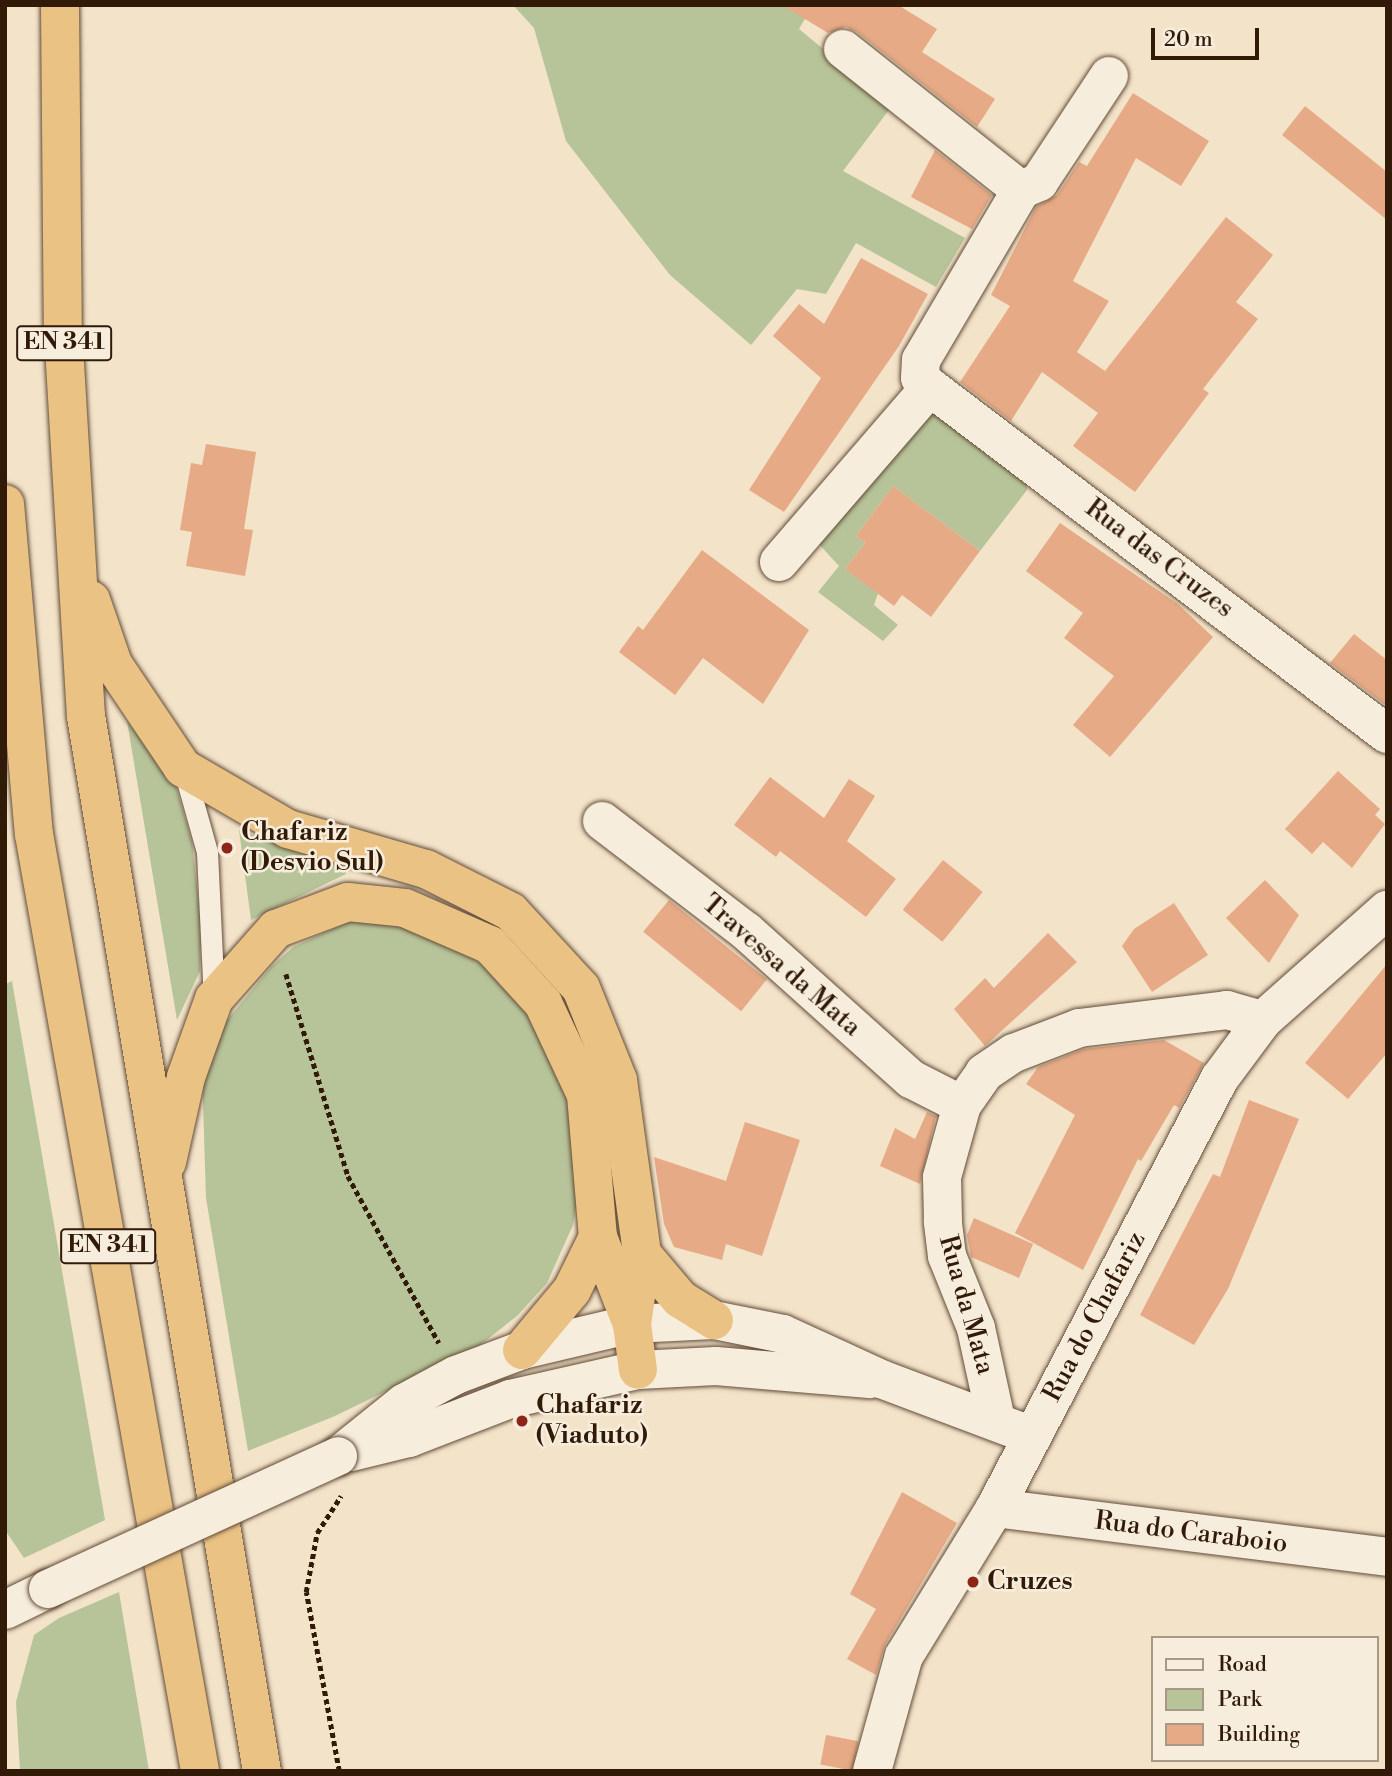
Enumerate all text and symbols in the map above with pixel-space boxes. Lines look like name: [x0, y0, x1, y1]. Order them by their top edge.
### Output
scale bar: [1154, 14, 1262, 58]
text: 20 m: [1164, 27, 1213, 53]
road number: EN 341: [15, 322, 113, 364]
street label: Rua das Cruzes: [1079, 493, 1239, 625]
place label: Chafariz (Desvio Sul): [241, 817, 383, 878]
marker: Chafariz (Desvio Sul): [219, 840, 235, 856]
street label: Travessa da Mata: [695, 888, 867, 1044]
road number: EN 341: [59, 1226, 157, 1266]
street label: Rua do Chafariz: [1037, 1227, 1153, 1407]
street label: Rua da Mata: [931, 1232, 1001, 1378]
place label: Chafariz (Viaduto): [536, 1390, 648, 1452]
marker: Chafariz (Viaduto): [514, 1413, 530, 1429]
street label: Rua do Caraboio: [1093, 1506, 1289, 1560]
place label: Cruzes: [987, 1566, 1073, 1598]
marker: Cruzes: [965, 1574, 981, 1590]
legend: [1150, 1636, 1378, 1762]
text: Road: [1218, 1652, 1267, 1678]
text: Park: [1218, 1687, 1262, 1713]
text: Building: [1218, 1722, 1300, 1748]

